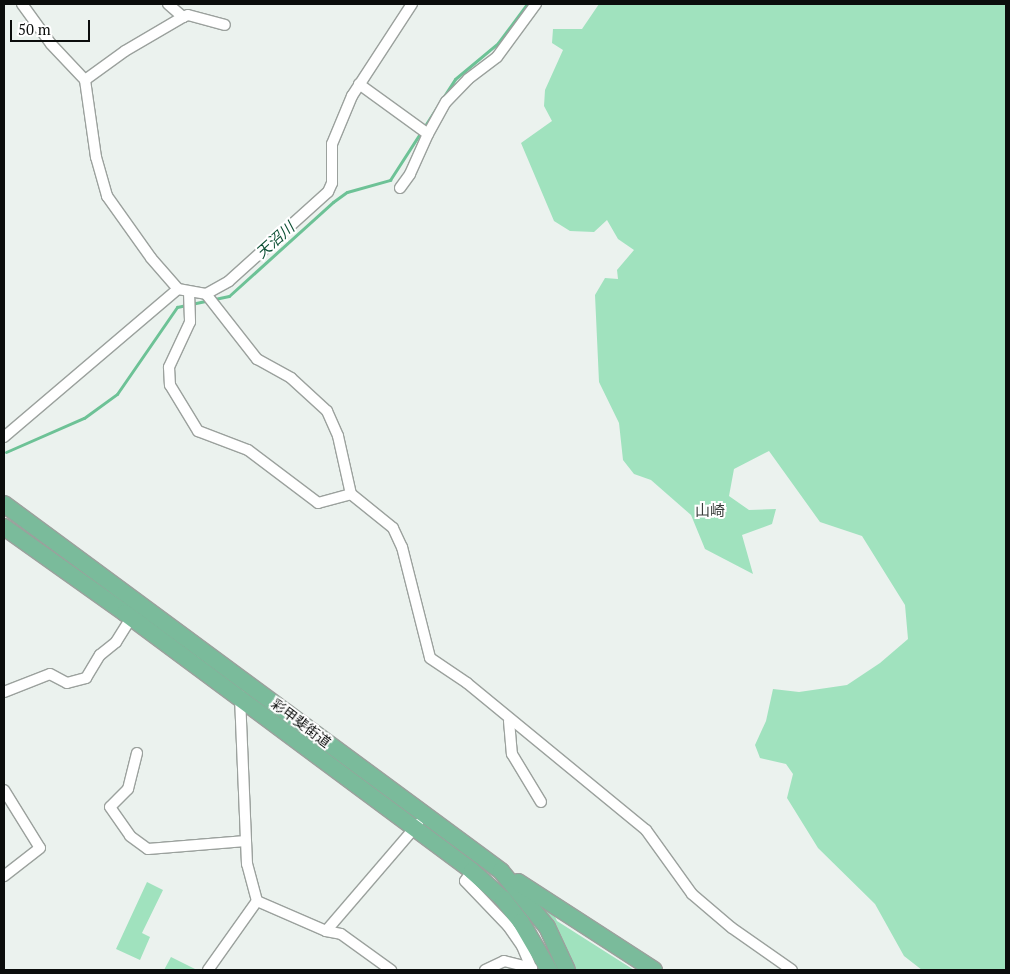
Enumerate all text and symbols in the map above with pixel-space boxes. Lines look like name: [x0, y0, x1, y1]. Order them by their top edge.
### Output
scale bar: [12, 10, 92, 42]
text: 50 m: [18, 19, 51, 39]
water label: 天沼川: [252, 218, 298, 262]
district label: 山崎: [695, 502, 725, 520]
street label: 彩甲斐街道: [268, 695, 334, 751]

